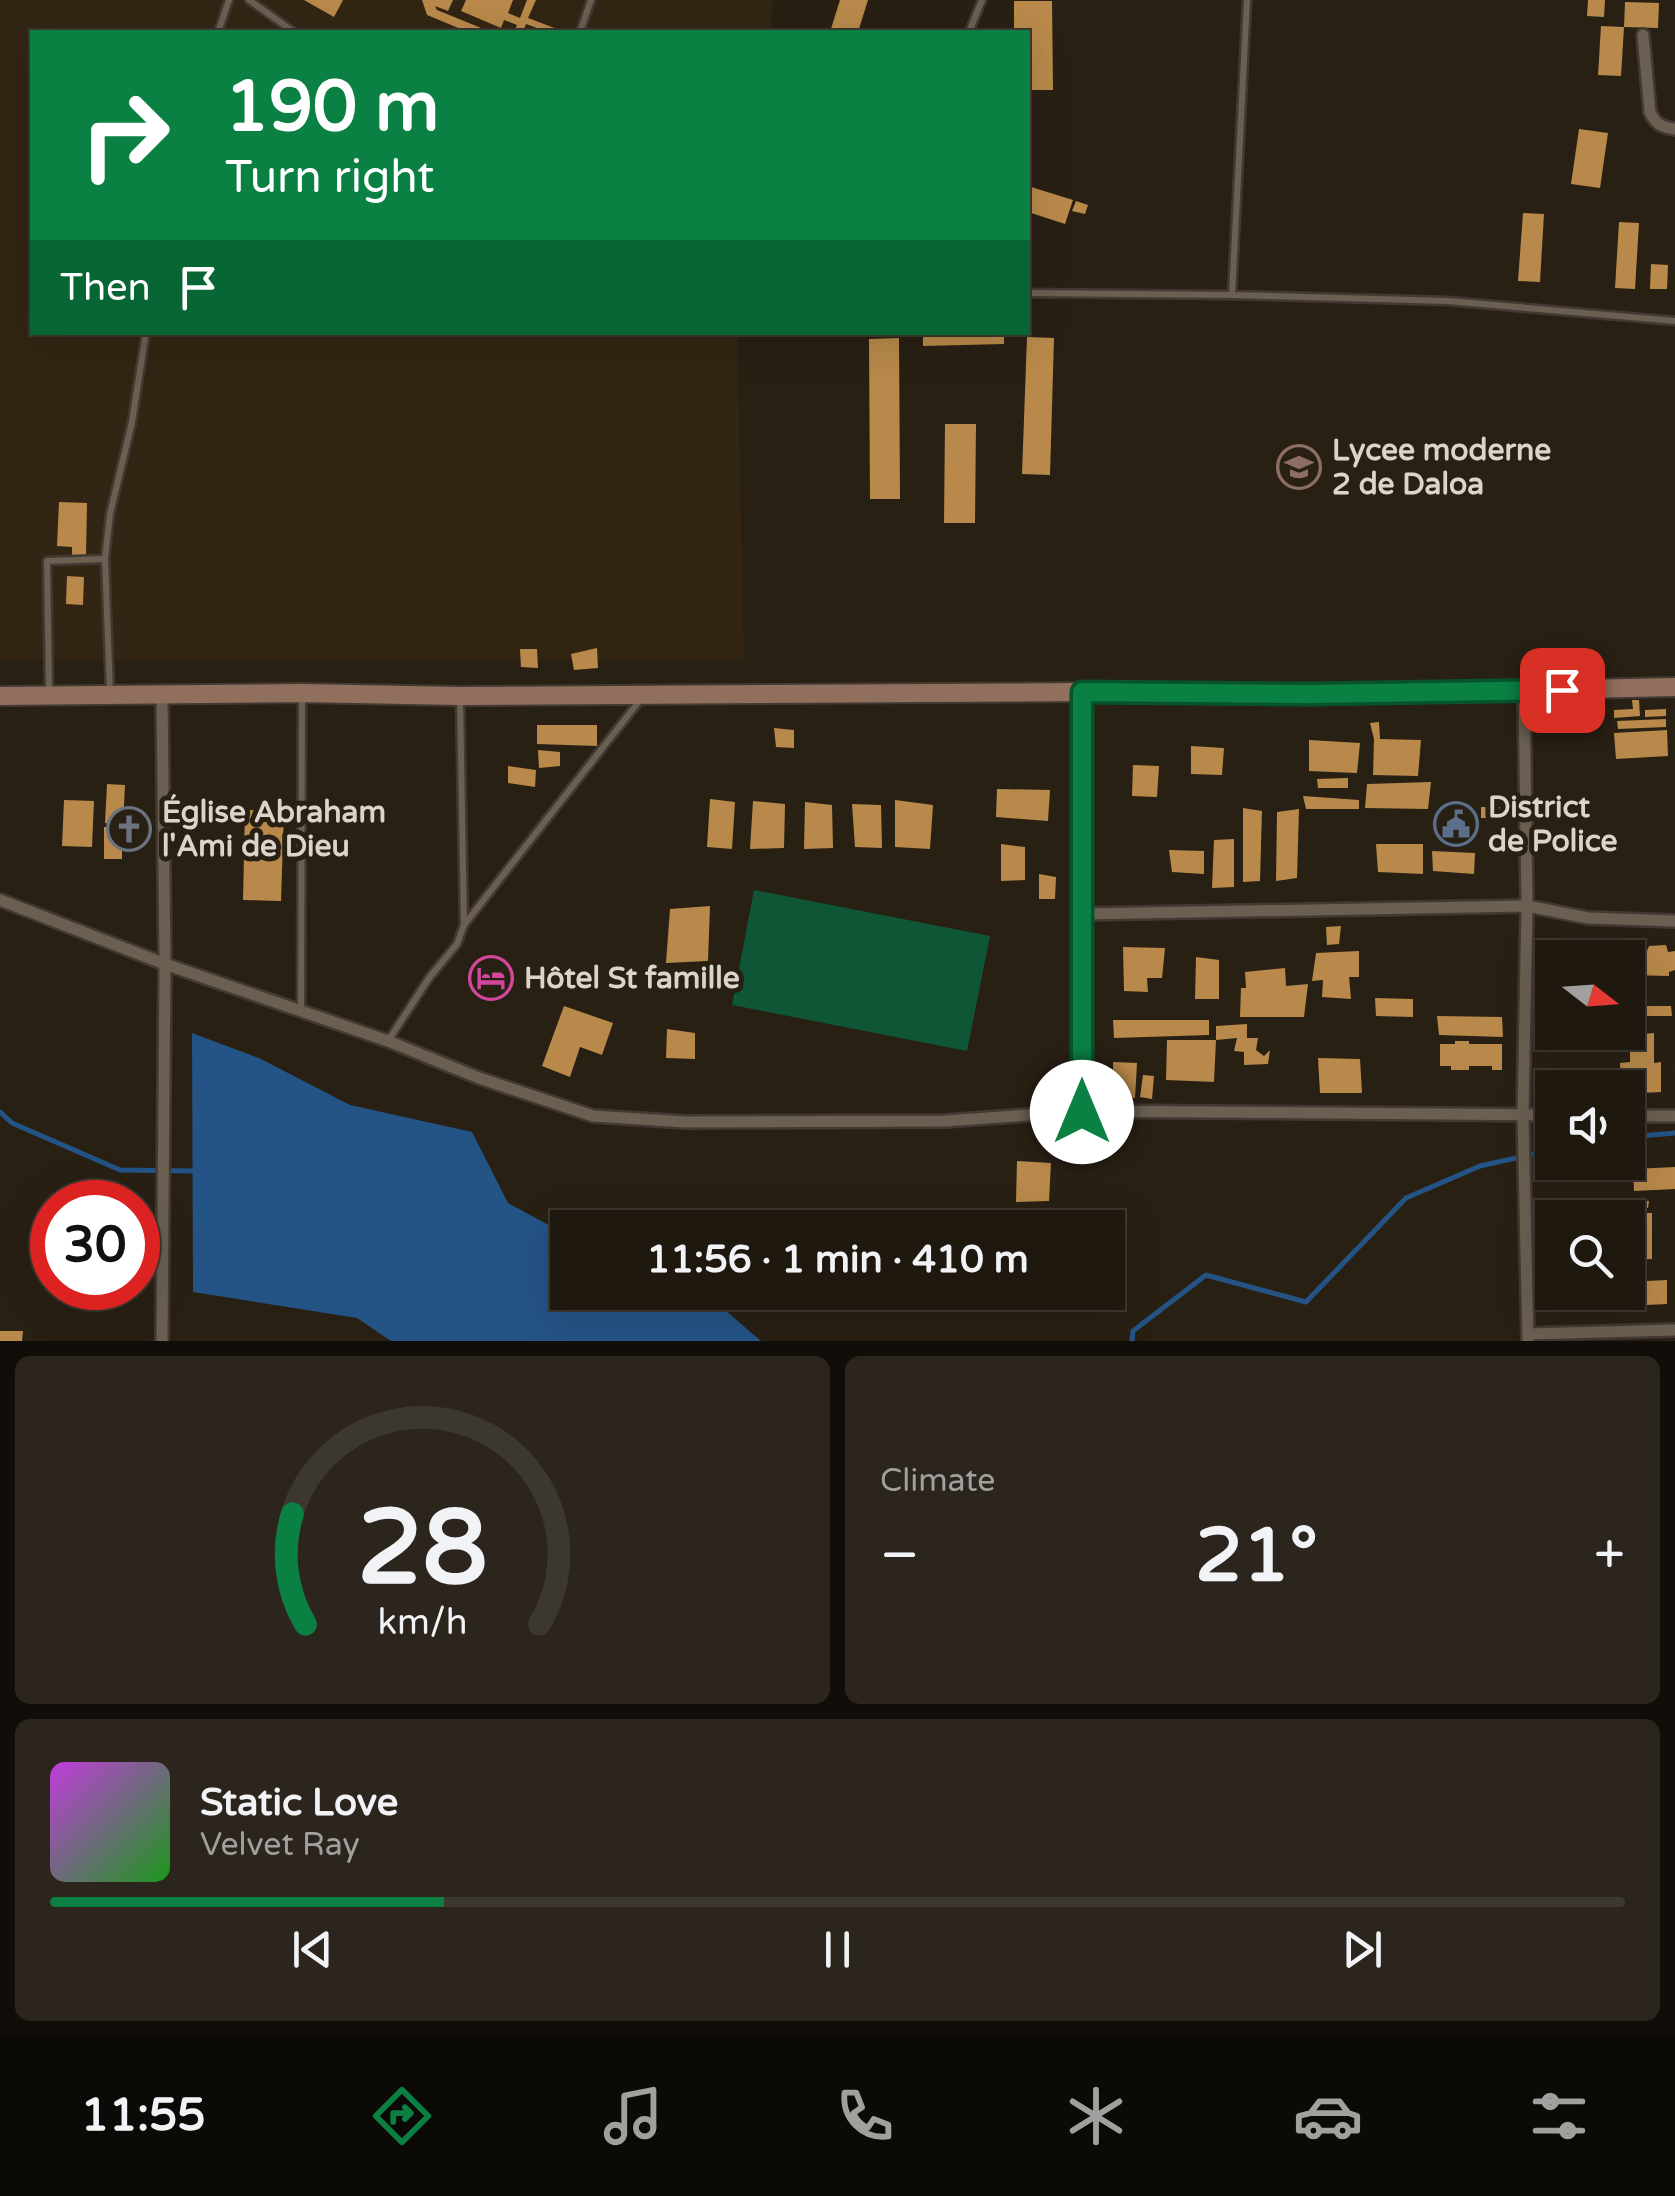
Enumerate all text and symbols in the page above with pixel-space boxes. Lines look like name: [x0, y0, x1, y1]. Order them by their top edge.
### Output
text: 190 m: [225, 66, 439, 150]
icon: right: [60, 70, 190, 200]
text: Turn right: [225, 151, 434, 205]
icon: arrive: [171, 260, 226, 315]
text: Then: [60, 265, 151, 311]
place label: Lycee moderne 2 de Daloa: [1332, 432, 1551, 503]
school or university icon: Lycee moderne 2 de Daloa: [1276, 444, 1322, 490]
pin: [1520, 648, 1605, 733]
icon: arrive: [1535, 663, 1590, 718]
place label: District de Police: [1488, 789, 1617, 860]
place label: Église Abraham l'Ami de Dieu: [162, 793, 386, 865]
public building icon: District de Police: [1433, 801, 1479, 847]
church icon: Église Abraham l'Ami de Dieu: [106, 806, 152, 852]
north arrow: [1535, 940, 1645, 1050]
map controls: [1535, 940, 1645, 1310]
hotel icon: Hôtel St famille: [468, 955, 514, 1001]
place label: Hôtel St famille: [524, 960, 740, 997]
position arrow: [1030, 1060, 1134, 1164]
button: sound: [1535, 1070, 1645, 1180]
speed limit sign: 30: [30, 1180, 160, 1310]
button: search: [1535, 1200, 1645, 1310]
text: 11:56 · 1 min · 410 m: [646, 1237, 1029, 1283]
text: Climate: [880, 1462, 995, 1500]
text: 28: [357, 1487, 488, 1612]
text: 21°: [1195, 1511, 1318, 1601]
text: −: [880, 1523, 919, 1589]
text: +: [1594, 1523, 1625, 1589]
text: km/h: [378, 1601, 467, 1644]
text: Static Love: [200, 1780, 398, 1826]
text: Velvet Ray: [200, 1826, 360, 1864]
icon: previous: [285, 1922, 340, 1977]
icon: pause: [810, 1922, 865, 1977]
icon: next: [1335, 1922, 1390, 1977]
icon: directions: [367, 2081, 437, 2151]
icon: music: [598, 2081, 668, 2151]
icon: phone: [830, 2081, 900, 2151]
icon: climate: [1061, 2081, 1131, 2151]
icon: car: [1293, 2081, 1363, 2151]
icon: filters: [1524, 2081, 1594, 2151]
text: 11:55: [81, 2089, 205, 2143]

